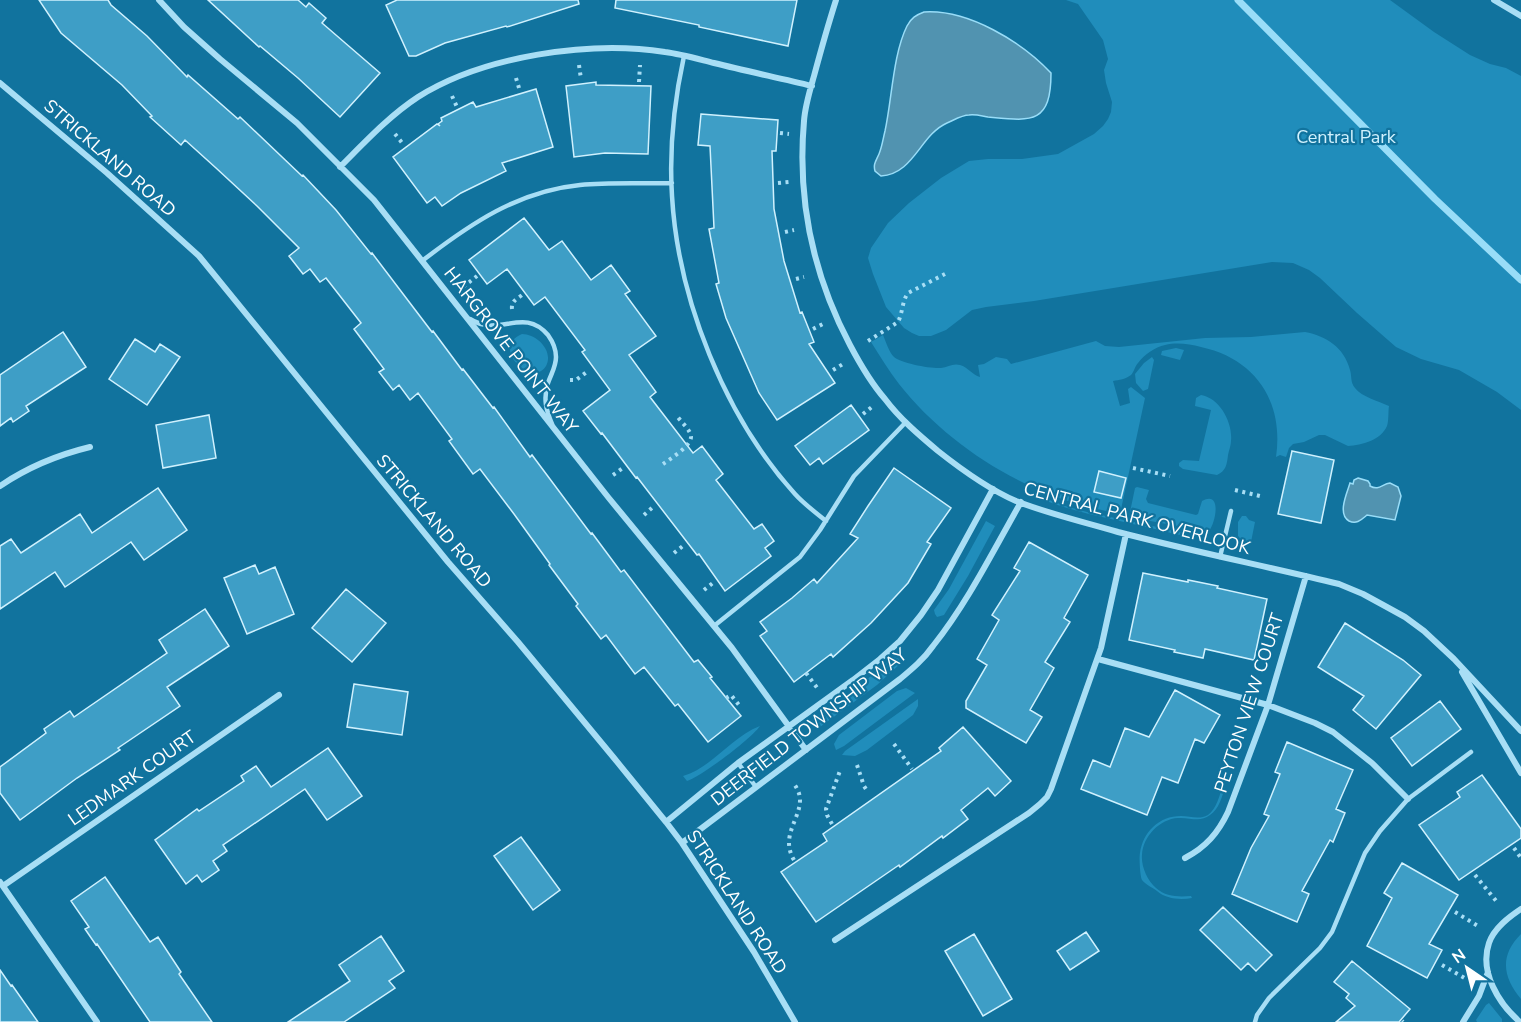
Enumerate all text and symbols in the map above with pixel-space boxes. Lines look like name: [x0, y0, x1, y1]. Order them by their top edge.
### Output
street label: STRICKLAND ROAD: [39, 94, 181, 222]
park label: Central Park: [1296, 125, 1397, 149]
street label: HARGROVE POINT WAY: [439, 262, 584, 438]
street label: STRICKLAND ROAD: [371, 449, 497, 593]
street label: CENTRAL PARK OVERLOOK: [1021, 476, 1254, 560]
street label: PEYTON VIEW COURT: [1209, 610, 1289, 796]
street label: DEERFIELD TOWNSHIP WAY: [706, 643, 912, 811]
street label: LEDMARK COURT: [63, 725, 201, 831]
street label: STRICKLAND ROAD: [681, 825, 793, 979]
north arrow: [1437, 938, 1497, 998]
text: N: [1448, 944, 1470, 969]

